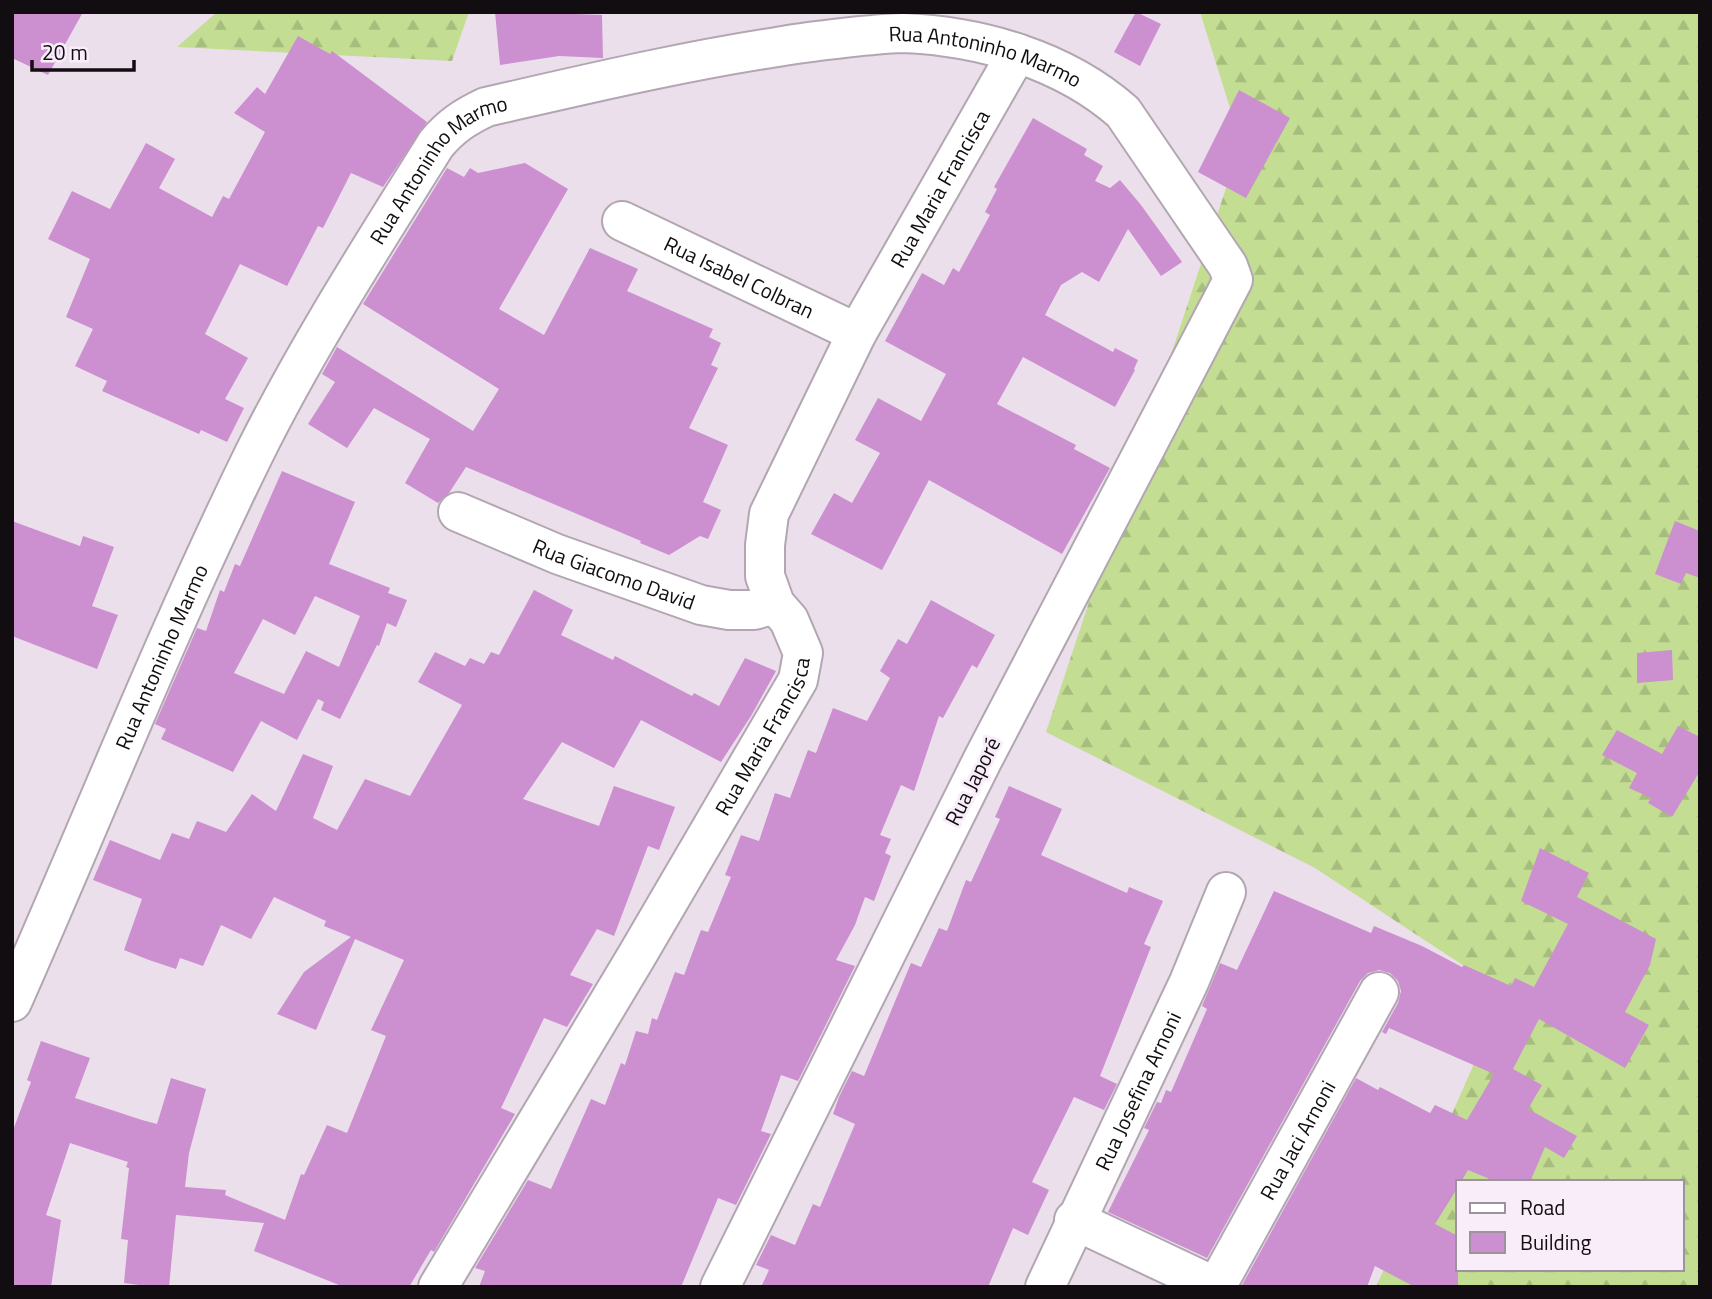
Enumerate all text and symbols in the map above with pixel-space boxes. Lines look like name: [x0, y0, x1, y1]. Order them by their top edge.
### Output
street label: Rua Antoninho Marmo: [888, 17, 1088, 95]
scale bar: [32, 28, 133, 72]
text: 20 m: [42, 36, 88, 68]
street label: Rua Antoninho Marmo: [361, 87, 510, 250]
street label: Rua Maria Francisca: [882, 103, 998, 273]
street label: Rua Isabel Colbran: [659, 227, 820, 326]
street label: Rua Giacomo David: [528, 530, 700, 618]
street label: Rua Antoninho Marmo: [106, 559, 216, 755]
street label: Rua Maria Francisca: [706, 654, 818, 821]
street label: Rua Japoré: [936, 731, 1008, 831]
street label: Rua Josefina Arnoni: [1086, 1006, 1189, 1176]
street label: Rua Jaci Arnoni: [1251, 1074, 1343, 1206]
legend: [1456, 1180, 1684, 1271]
text: Road: [1520, 1191, 1565, 1223]
text: Building: [1520, 1226, 1592, 1258]

